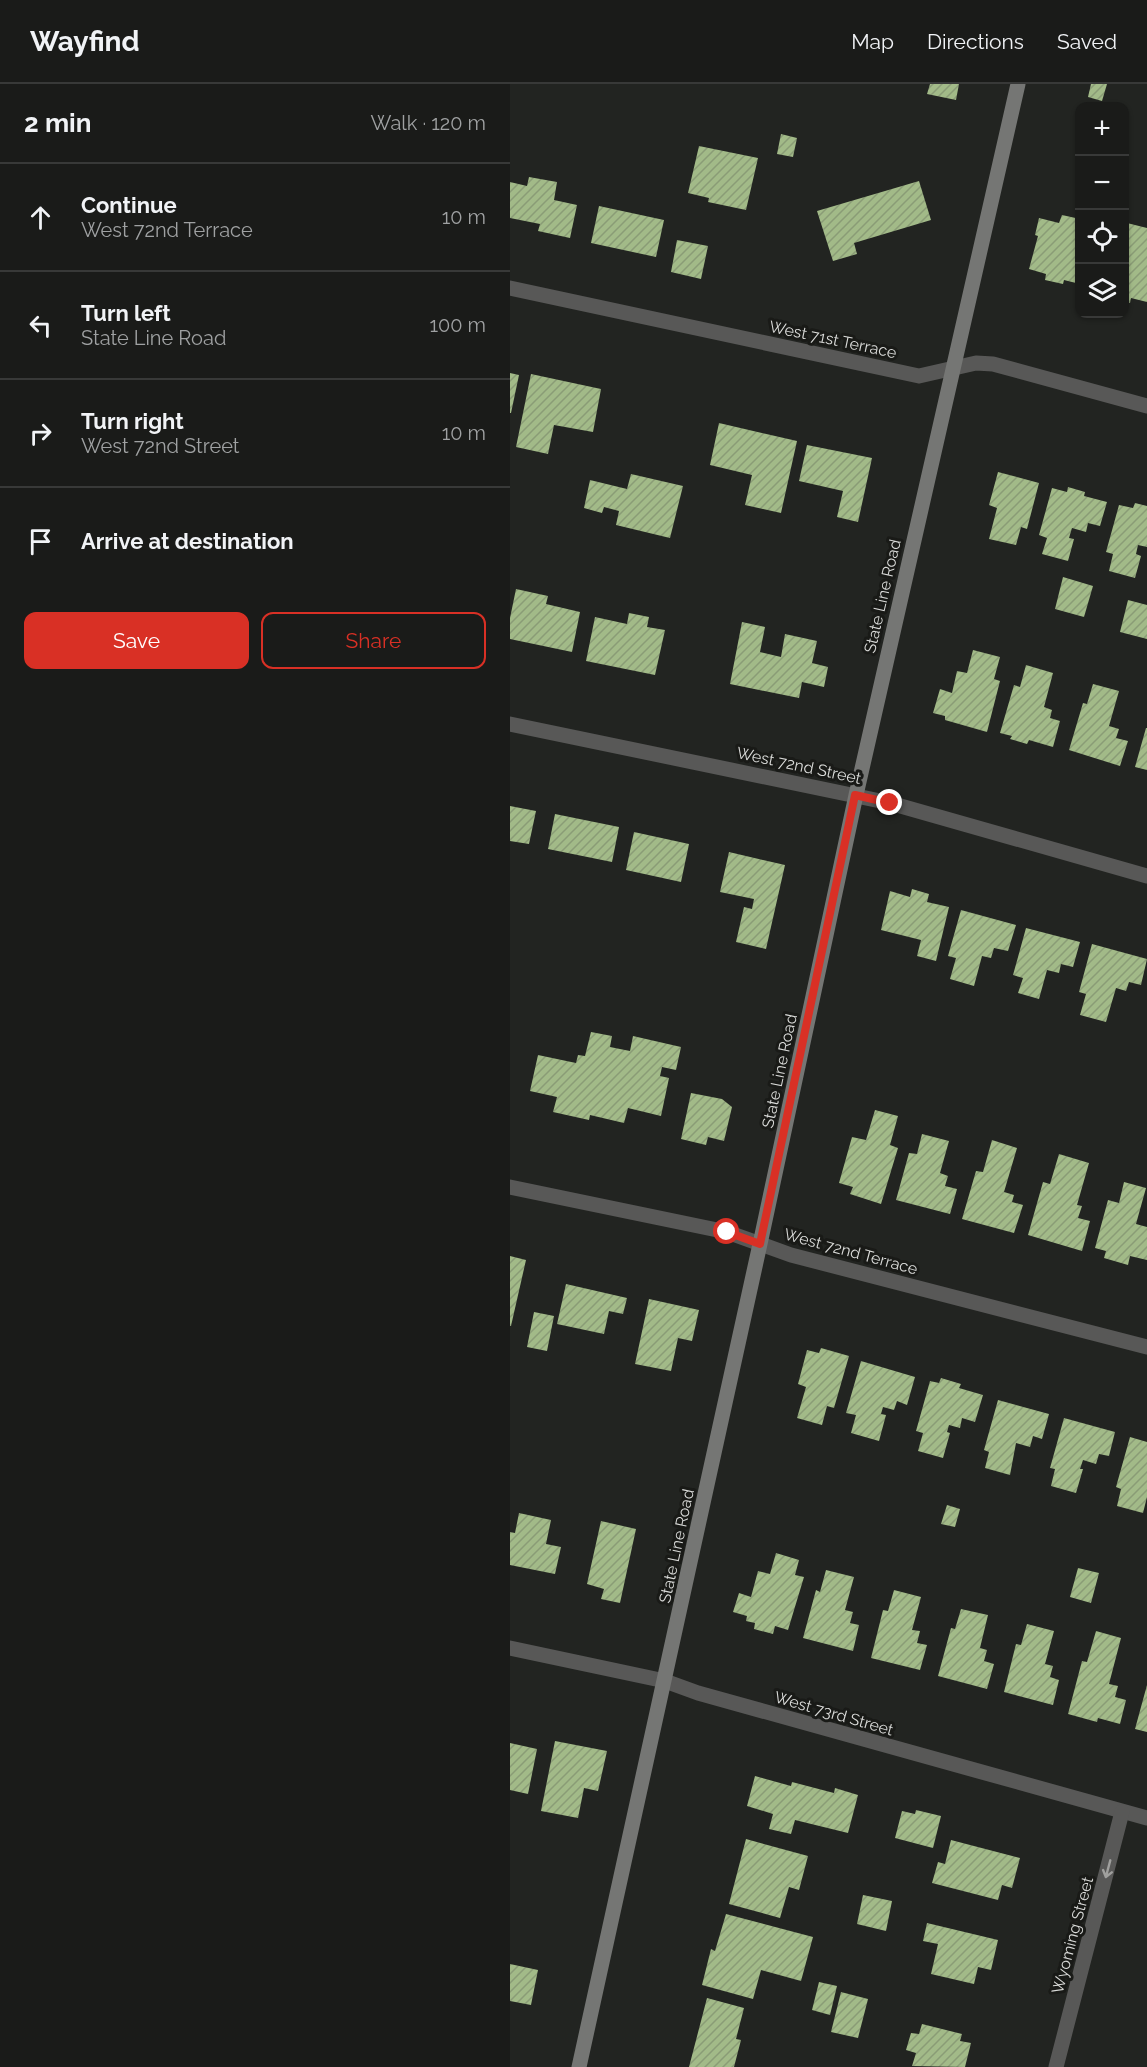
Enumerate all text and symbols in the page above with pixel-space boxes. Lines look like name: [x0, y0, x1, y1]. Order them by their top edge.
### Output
text: Wayfind: [30, 25, 140, 58]
text: Map: [851, 29, 894, 54]
text: Directions: [927, 29, 1024, 54]
text: Saved: [1057, 29, 1117, 54]
map controls: [1075, 102, 1129, 318]
button: +: [1075, 102, 1129, 156]
text: 2 min: [24, 108, 91, 138]
text: Walk · 120 m: [371, 111, 486, 135]
button: −: [1075, 156, 1129, 210]
text: Continue: [81, 192, 177, 218]
icon: ahead: [24, 201, 57, 234]
text: 10 m: [442, 205, 486, 229]
button: locate: [1075, 210, 1129, 264]
text: West 72nd Terrace: [81, 218, 253, 242]
button: layers: [1075, 264, 1129, 318]
text: Turn left: [81, 300, 171, 326]
icon: left: [24, 309, 57, 342]
text: 100 m: [429, 313, 486, 337]
street label: West 71st Terrace: [767, 317, 898, 362]
text: State Line Road: [81, 326, 226, 350]
text: Turn right: [81, 408, 184, 434]
icon: right: [24, 417, 57, 450]
text: 10 m: [442, 421, 486, 445]
text: West 72nd Street: [81, 434, 240, 458]
icon: arrive: [24, 525, 57, 558]
text: Arrive at destination: [81, 528, 294, 554]
street label: State Line Road: [860, 537, 905, 655]
button: Save: [24, 612, 249, 669]
button: Share: [261, 612, 486, 669]
street label: West 72nd Street: [735, 743, 864, 788]
route end: [876, 789, 902, 815]
street label: State Line Road: [758, 1012, 801, 1130]
route start: [713, 1218, 739, 1244]
street label: West 72nd Terrace: [782, 1225, 920, 1278]
street label: State Line Road: [655, 1487, 698, 1605]
street label: West 73rd Street: [772, 1687, 896, 1740]
one-way arrow: [1101, 1859, 1113, 1878]
street label: Wyoming Street: [1048, 1874, 1097, 1996]

